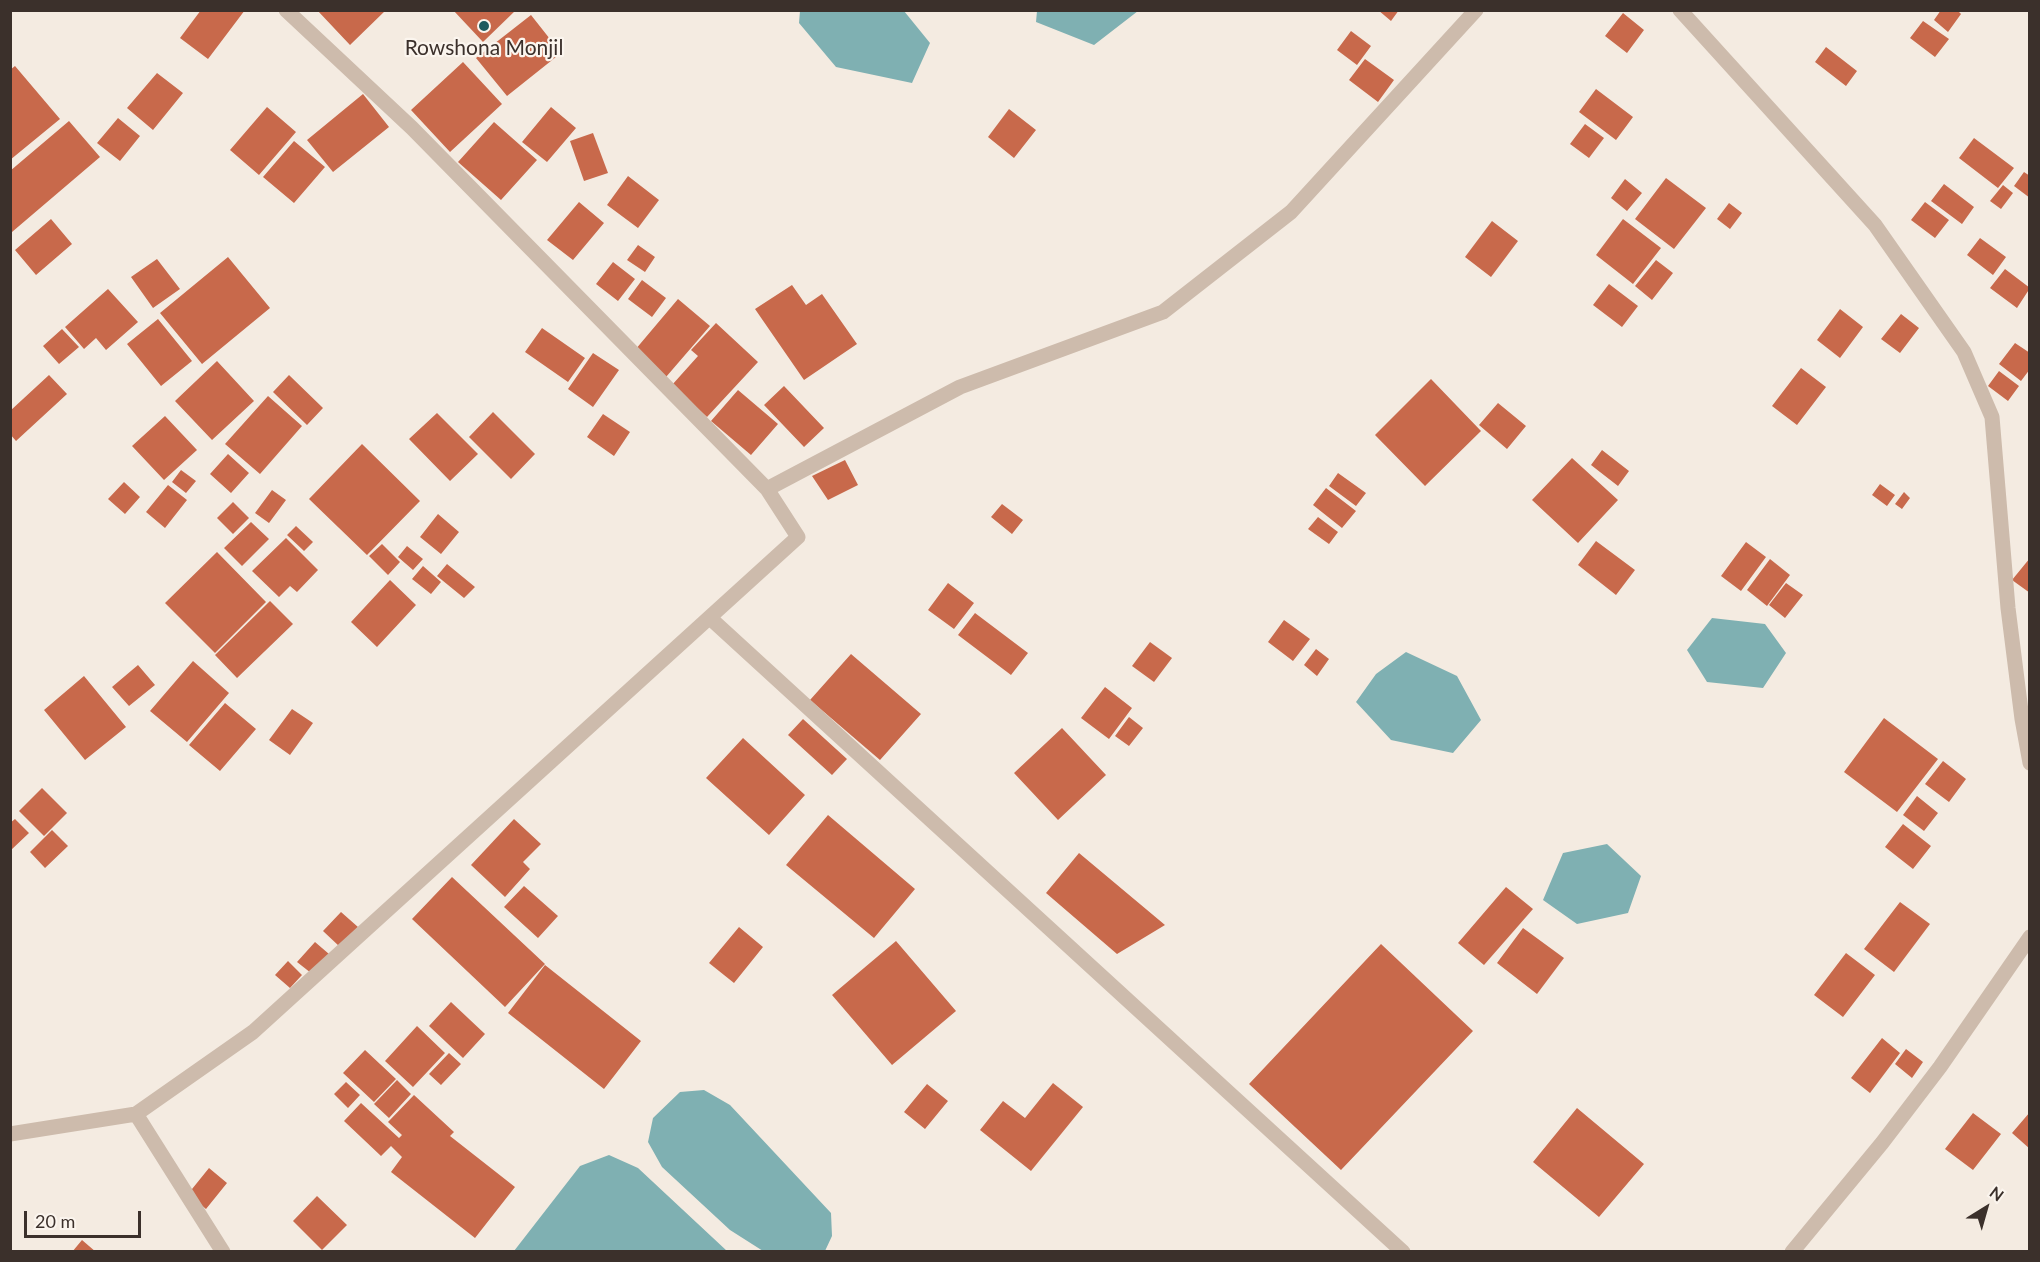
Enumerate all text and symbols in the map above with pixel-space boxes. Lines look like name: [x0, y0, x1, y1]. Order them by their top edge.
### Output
marker: Rowshona Monjil: [477, 19, 491, 33]
place label: Rowshona Monjil: [405, 35, 563, 61]
north arrow: [1956, 1178, 2016, 1238]
text: N: [1986, 1182, 2008, 1205]
scale bar: [27, 1199, 144, 1237]
text: 20 m: [35, 1210, 75, 1232]

